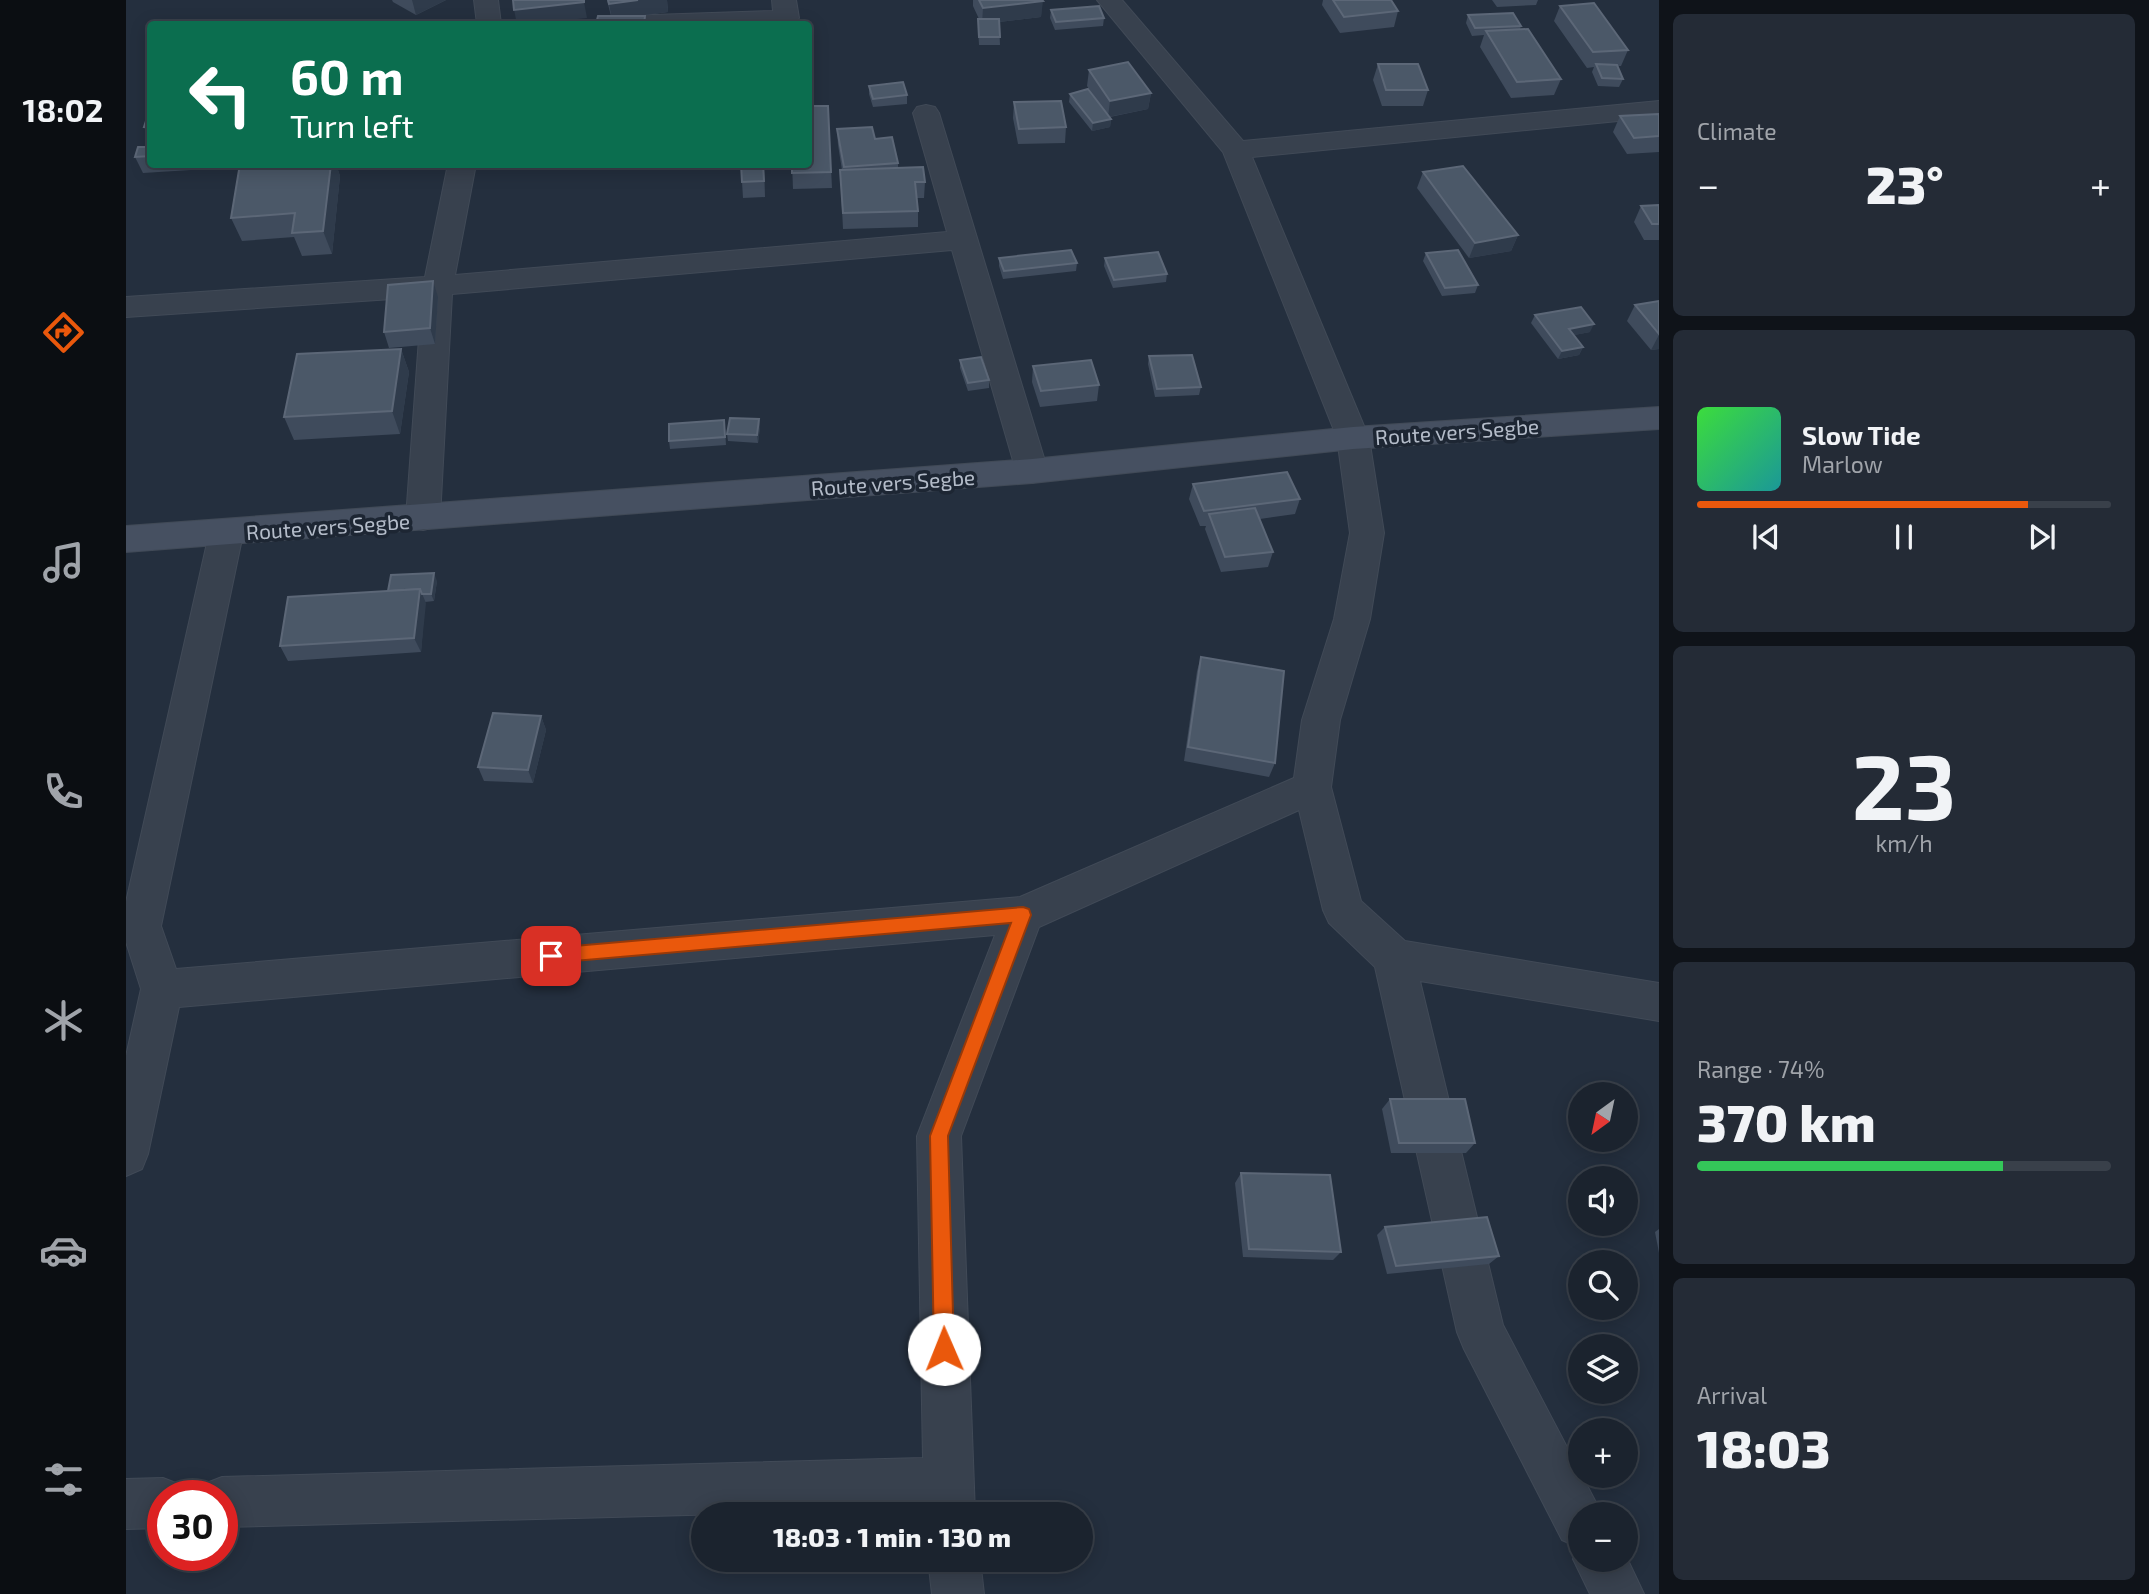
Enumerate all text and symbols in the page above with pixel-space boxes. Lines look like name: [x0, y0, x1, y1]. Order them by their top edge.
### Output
text: 60 m: [290, 46, 404, 105]
icon: left: [175, 49, 266, 140]
text: 18:02: [23, 90, 103, 128]
text: Turn left: [290, 106, 414, 144]
text: Climate: [1697, 117, 1777, 145]
text: 23°: [1866, 152, 1944, 214]
text: −: [1697, 161, 1719, 207]
text: +: [2090, 161, 2111, 207]
icon: directions: [39, 308, 88, 357]
street label: Route vers Segbe: [1374, 413, 1540, 449]
text: Slow Tide: [1802, 419, 1921, 450]
text: Marlow: [1802, 450, 1883, 478]
street label: Route vers Segbe: [810, 464, 976, 500]
street label: Route vers Segbe: [245, 508, 411, 544]
icon: previous: [1747, 518, 1785, 556]
icon: pause: [1885, 518, 1923, 556]
icon: next: [2023, 518, 2061, 556]
icon: music: [39, 538, 88, 587]
text: 23: [1852, 729, 1956, 838]
icon: phone: [39, 767, 88, 816]
text: km/h: [1875, 829, 1933, 857]
pin: [521, 926, 581, 986]
icon: arrive: [532, 937, 570, 975]
icon: climate: [39, 996, 88, 1045]
text: Range · 74%: [1697, 1055, 1824, 1083]
north arrow: [1568, 1082, 1638, 1152]
map controls: [1568, 1082, 1638, 1572]
text: 370 km: [1697, 1090, 1876, 1152]
button: sound: [1568, 1166, 1638, 1236]
icon: car: [39, 1226, 88, 1275]
button: search: [1568, 1250, 1638, 1320]
position arrow: [907, 1312, 981, 1386]
button: layers: [1568, 1334, 1638, 1404]
text: Arrival: [1697, 1381, 1767, 1409]
text: 18:03: [1697, 1416, 1831, 1478]
button: +: [1568, 1418, 1638, 1488]
icon: filters: [39, 1455, 88, 1504]
speed limit sign: 30: [147, 1480, 238, 1571]
button: −: [1568, 1502, 1638, 1572]
text: 18:03 · 1 min · 130 m: [773, 1521, 1011, 1552]

